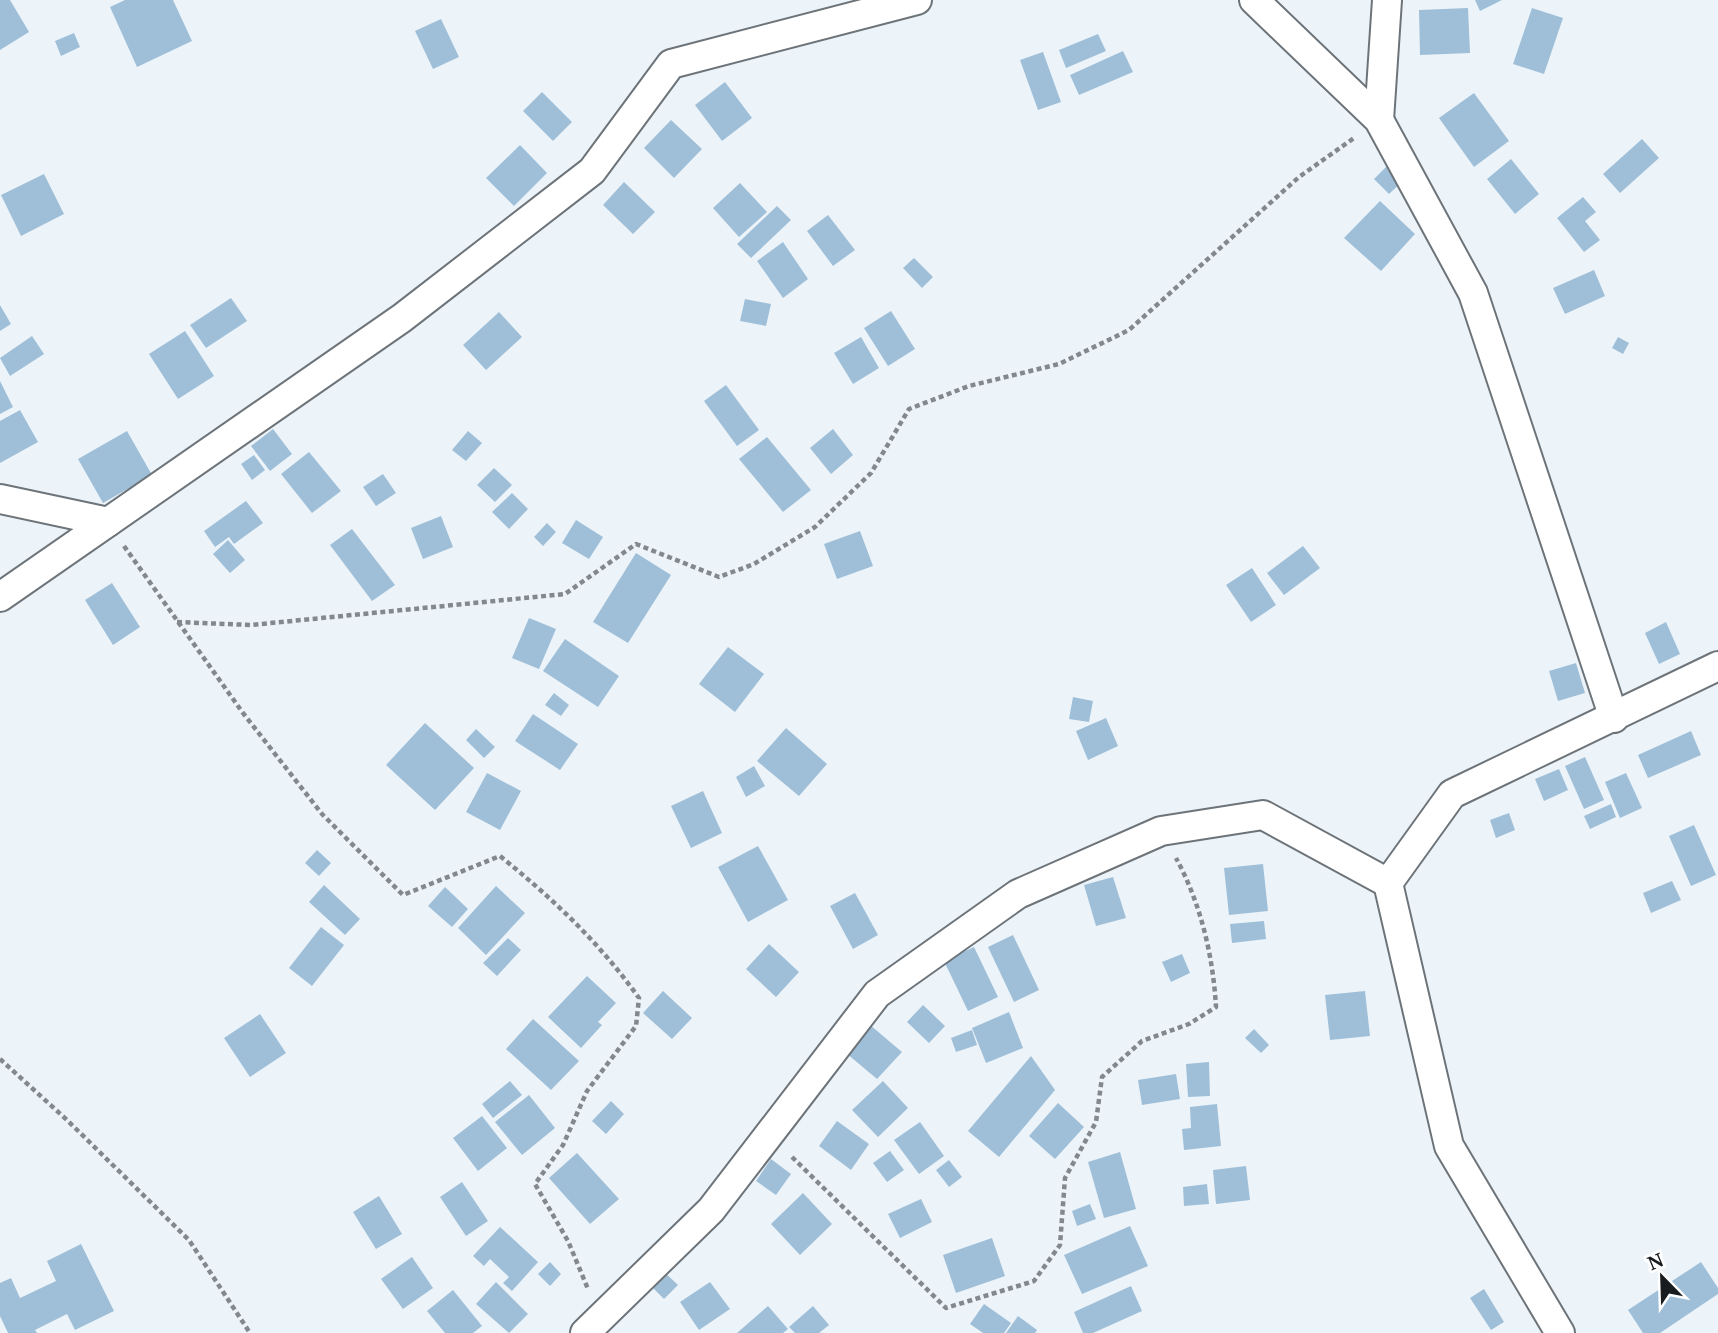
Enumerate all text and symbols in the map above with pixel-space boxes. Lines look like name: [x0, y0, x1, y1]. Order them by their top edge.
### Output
north arrow: [1627, 1242, 1697, 1312]
text: N: [1643, 1246, 1667, 1276]

